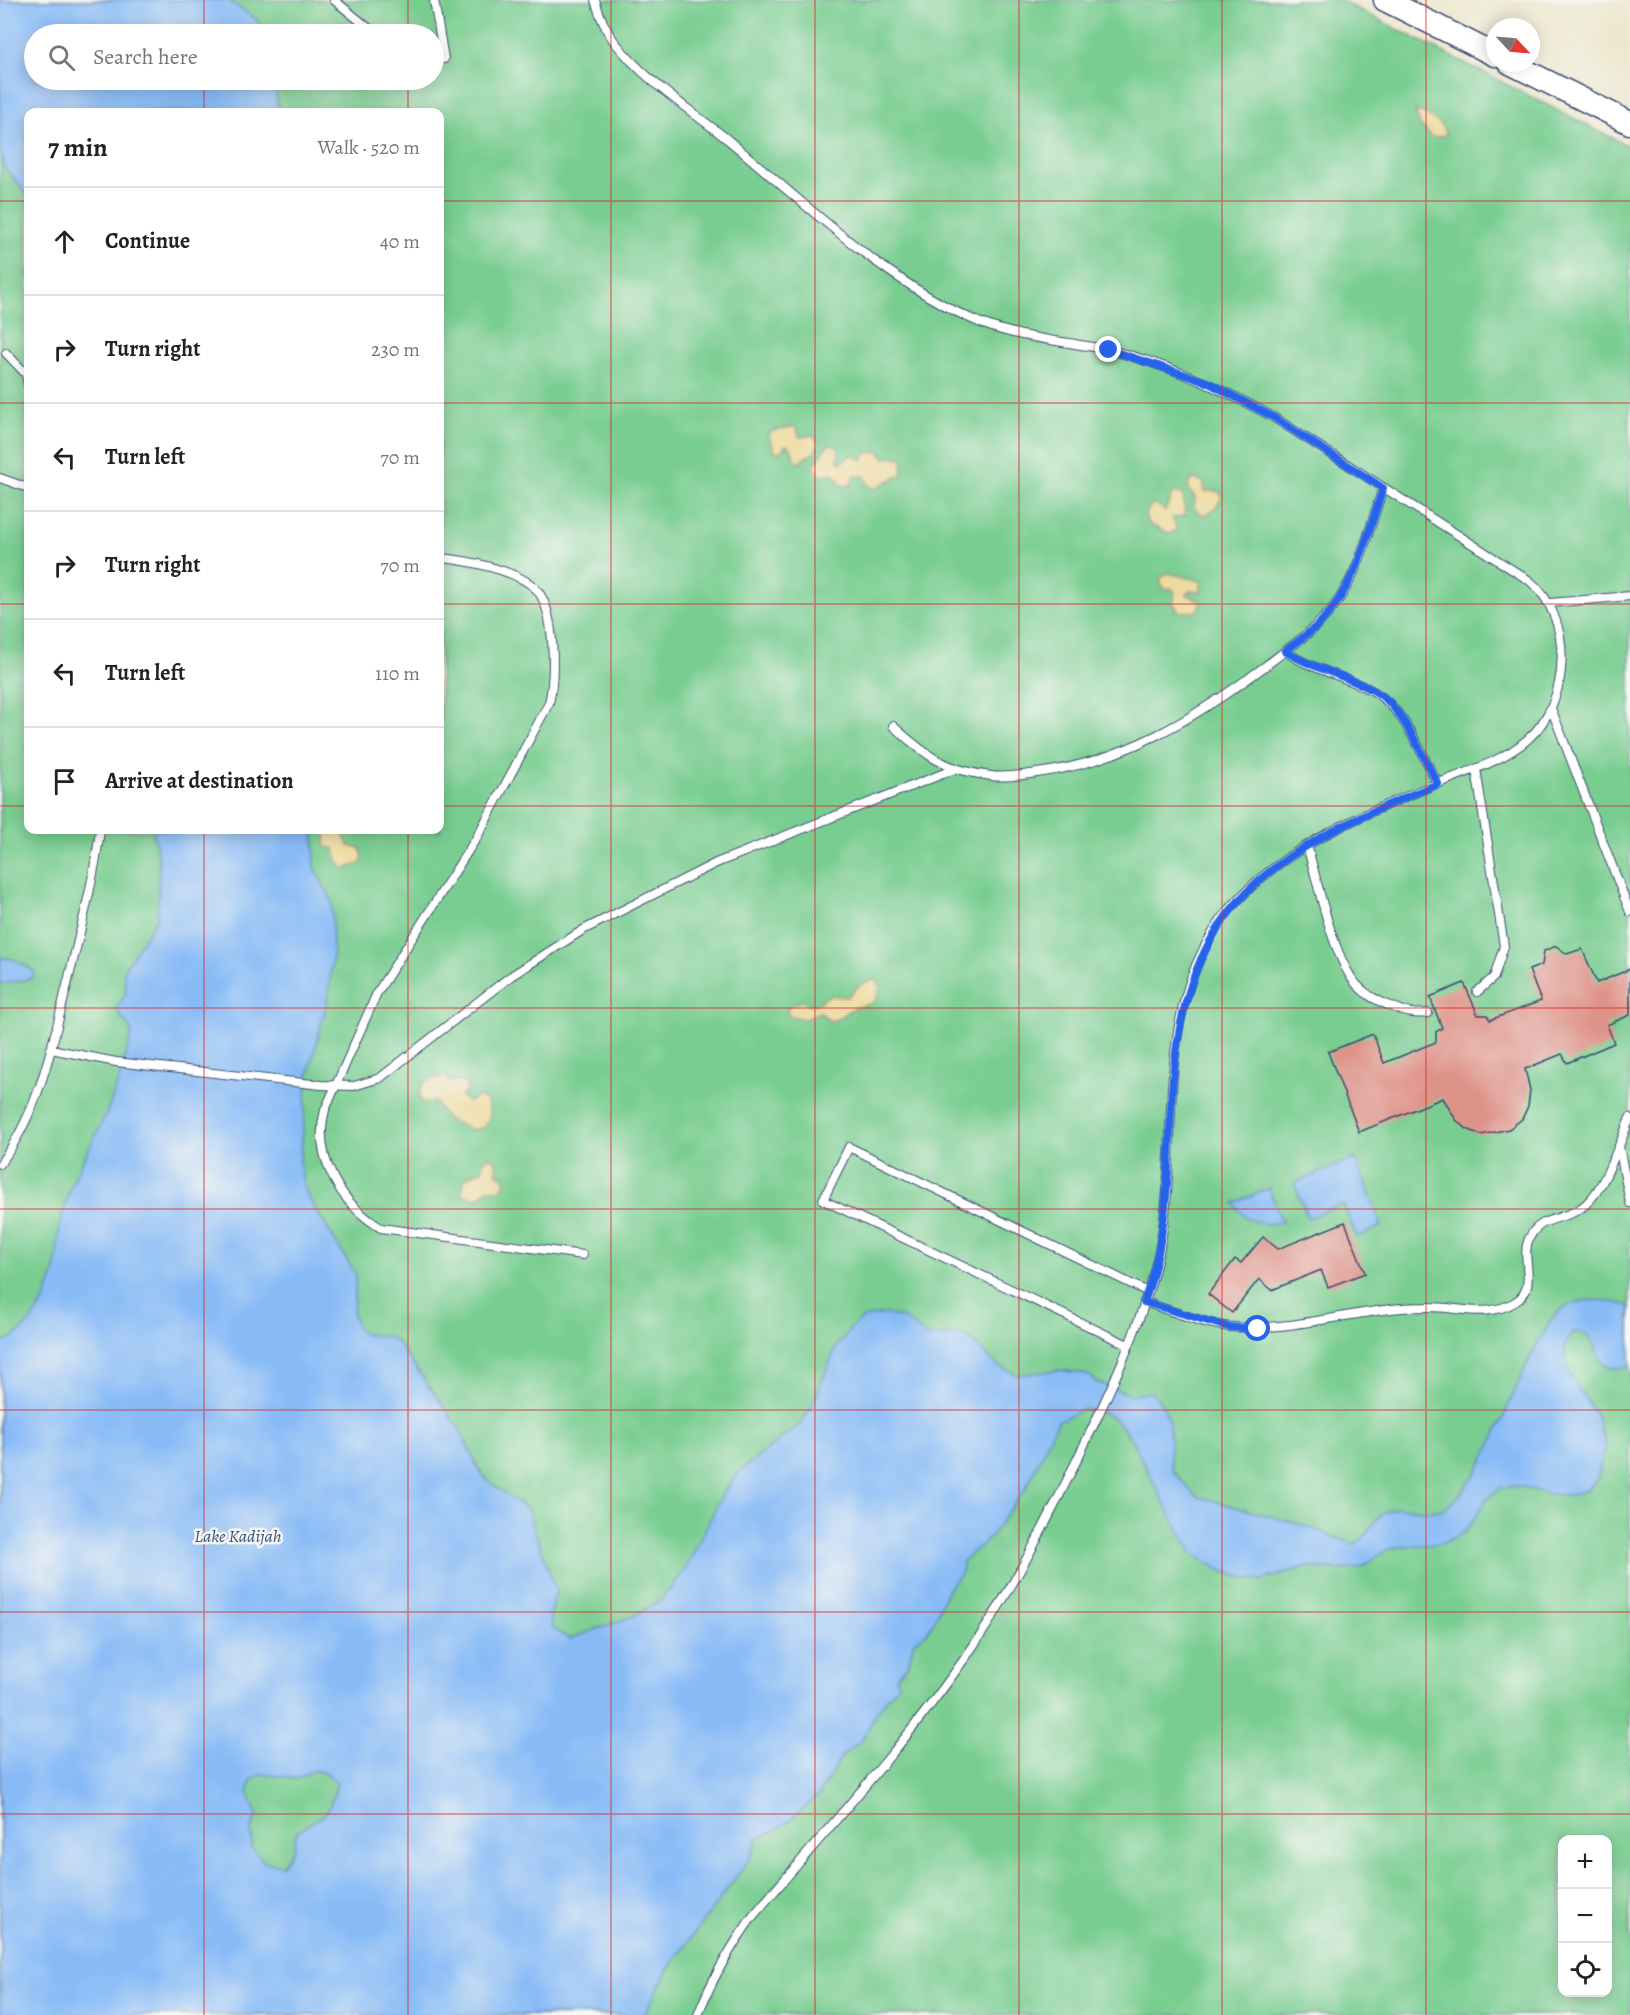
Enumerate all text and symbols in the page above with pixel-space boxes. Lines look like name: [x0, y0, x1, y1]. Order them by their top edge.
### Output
north arrow: [1486, 18, 1540, 72]
search box: [24, 24, 444, 90]
icon: search: [45, 41, 78, 74]
text: Search here: [93, 42, 198, 72]
text: 7 min: [48, 130, 108, 165]
text: Walk · 520 m: [318, 134, 420, 161]
icon: ahead: [48, 225, 81, 258]
text: Continue: [105, 226, 190, 256]
text: 40 m: [380, 228, 420, 255]
icon: right: [48, 333, 81, 366]
text: Turn right: [105, 334, 201, 364]
text: 230 m: [371, 336, 420, 363]
route end: [1095, 336, 1121, 362]
icon: left: [48, 441, 81, 474]
text: Turn left: [105, 442, 185, 472]
text: 70 m: [380, 444, 420, 471]
icon: right: [48, 549, 81, 582]
text: Turn right: [105, 550, 201, 580]
text: 70 m: [380, 552, 420, 579]
icon: left: [48, 657, 81, 690]
text: Turn left: [105, 658, 185, 688]
text: 110 m: [375, 660, 420, 687]
icon: arrive: [48, 765, 81, 798]
text: Arrive at destination: [105, 766, 294, 796]
route start: [1244, 1315, 1270, 1341]
water label: Lake Kadijah: [194, 1524, 282, 1548]
map controls: [1558, 1835, 1612, 1997]
button: +: [1558, 1835, 1612, 1889]
button: −: [1558, 1889, 1612, 1943]
button: locate: [1558, 1943, 1612, 1997]

